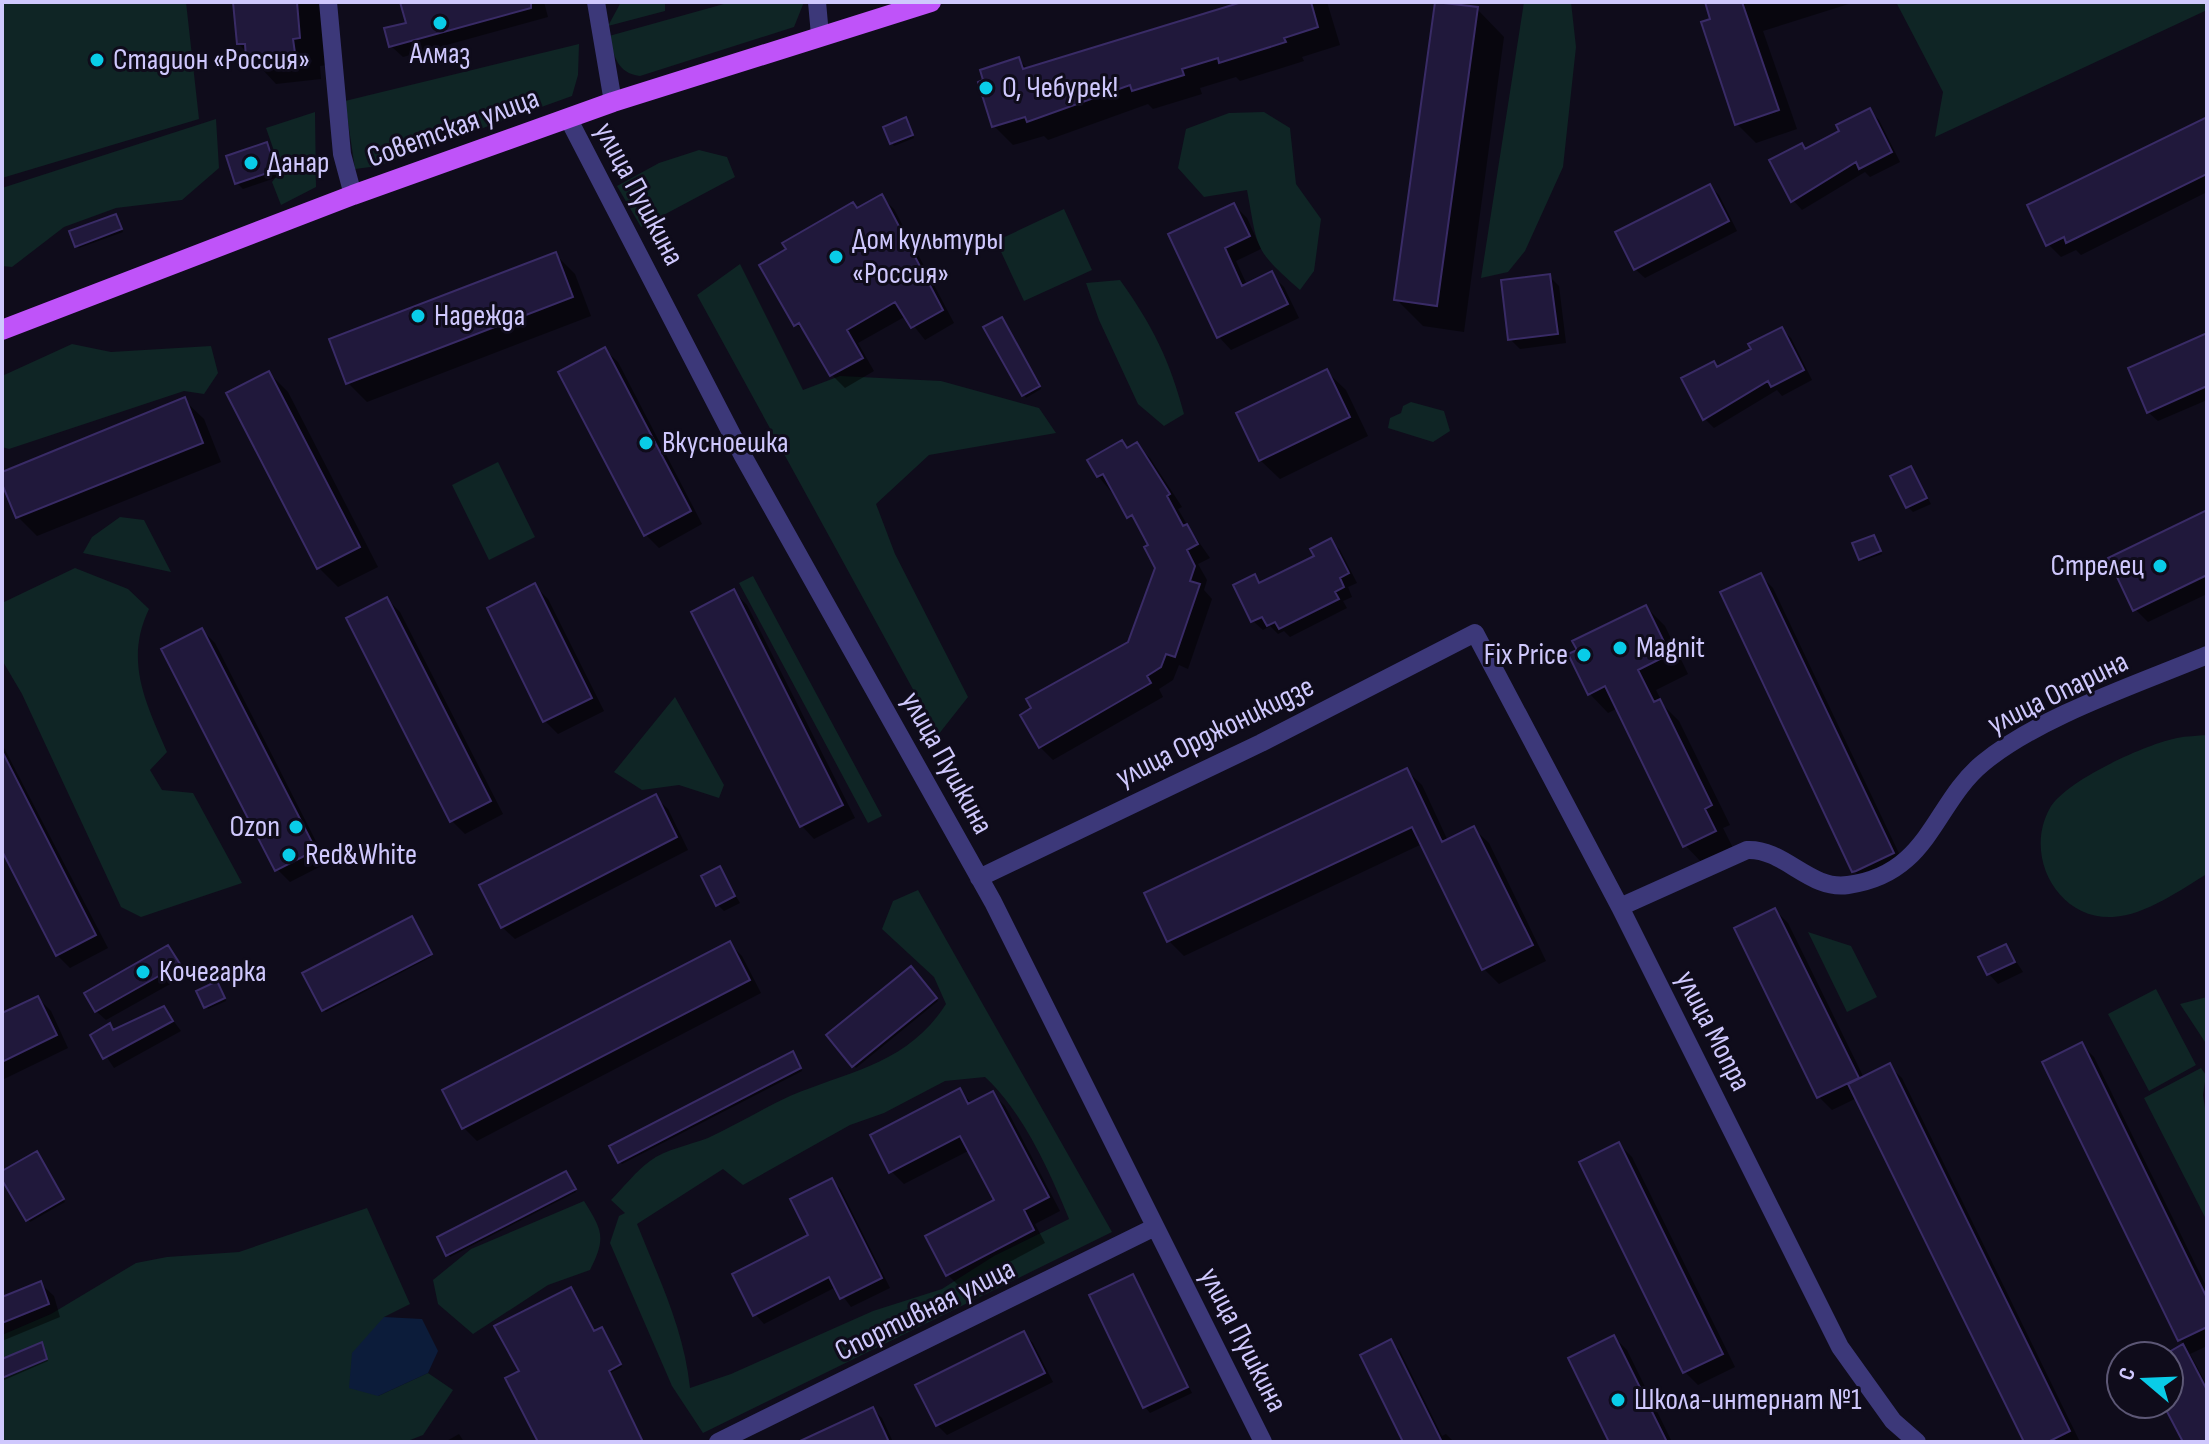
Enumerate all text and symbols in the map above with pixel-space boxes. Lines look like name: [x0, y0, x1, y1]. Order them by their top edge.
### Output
marker: Алмаз: [431, 14, 449, 32]
place label: Алмаз: [409, 36, 470, 72]
place label: Стадион «Россия»: [113, 42, 310, 78]
marker: Стадион «Россия»: [88, 51, 106, 69]
place label: О, Чебурек!: [1002, 70, 1118, 106]
marker: О, Чебурек!: [977, 79, 995, 97]
street label: Советская улица: [362, 80, 544, 176]
street label: улица Пушкина: [586, 116, 692, 272]
place label: Данар: [267, 145, 329, 181]
marker: Данар: [242, 154, 260, 172]
place label: Дом культуры «Россия»: [852, 222, 1003, 292]
marker: Дом культуры «Россия»: [827, 248, 845, 266]
place label: Надежда: [434, 298, 525, 334]
marker: Надежда: [409, 307, 427, 325]
place label: Вкусноешка: [662, 425, 789, 461]
marker: Вкусноешка: [637, 434, 655, 452]
place label: Стрелец: [2050, 548, 2144, 584]
marker: Стрелец: [2151, 557, 2169, 575]
place label: Magnit: [1636, 630, 1705, 666]
place label: Fix Price: [1484, 637, 1568, 673]
marker: Magnit: [1611, 639, 1629, 657]
street label: улица Опарина: [1982, 644, 2134, 742]
marker: Fix Price: [1575, 646, 1593, 664]
street label: улица Орджоникидзе: [1110, 669, 1320, 795]
street label: улица Пушкина: [893, 686, 1001, 840]
place label: Ozon: [230, 809, 280, 845]
marker: Ozon: [287, 818, 305, 836]
place label: Red&White: [305, 837, 417, 873]
marker: Red&White: [280, 846, 298, 864]
place label: Кочегарка: [159, 954, 267, 990]
marker: Кочегарка: [134, 963, 152, 981]
street label: улица Мопра: [1667, 965, 1759, 1097]
street label: Спортивная улица: [829, 1251, 1021, 1369]
street label: улица Пушкина: [1191, 1262, 1295, 1418]
north arrow: [2105, 1340, 2185, 1420]
text: С: [2113, 1364, 2142, 1384]
place label: Школа-интернат №1: [1634, 1382, 1862, 1418]
marker: Школа-интернат №1: [1609, 1391, 1627, 1409]

